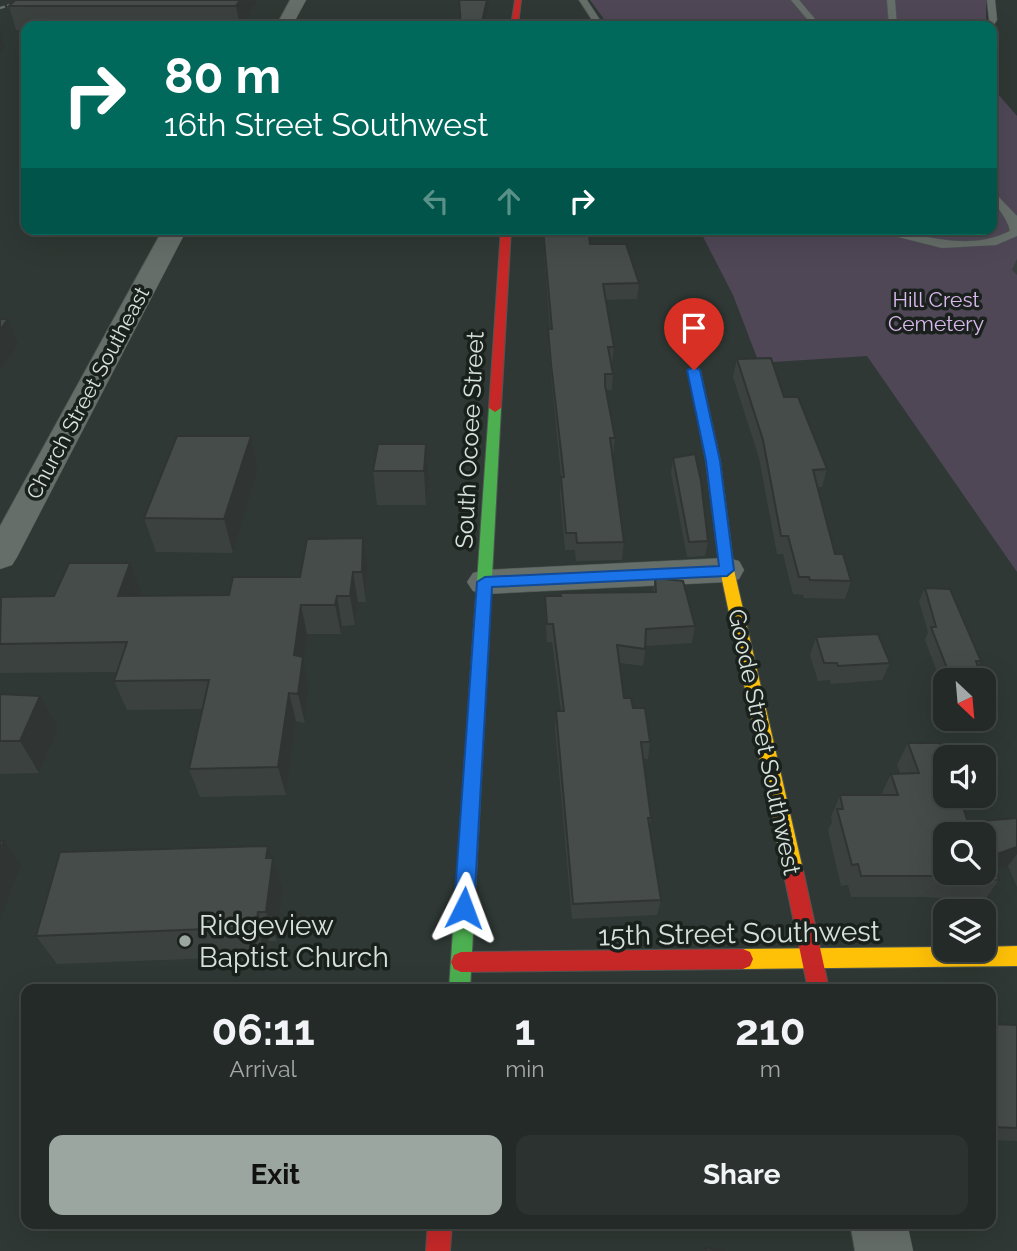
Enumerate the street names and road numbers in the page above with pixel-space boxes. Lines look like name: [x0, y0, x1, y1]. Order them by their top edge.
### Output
street label: Church Street Southeast: [21, 282, 154, 503]
street label: South Ocoee Street: [449, 331, 490, 549]
street label: Goode Street Southwest: [722, 606, 807, 878]
street label: 15th Street Southwest: [598, 915, 881, 952]

